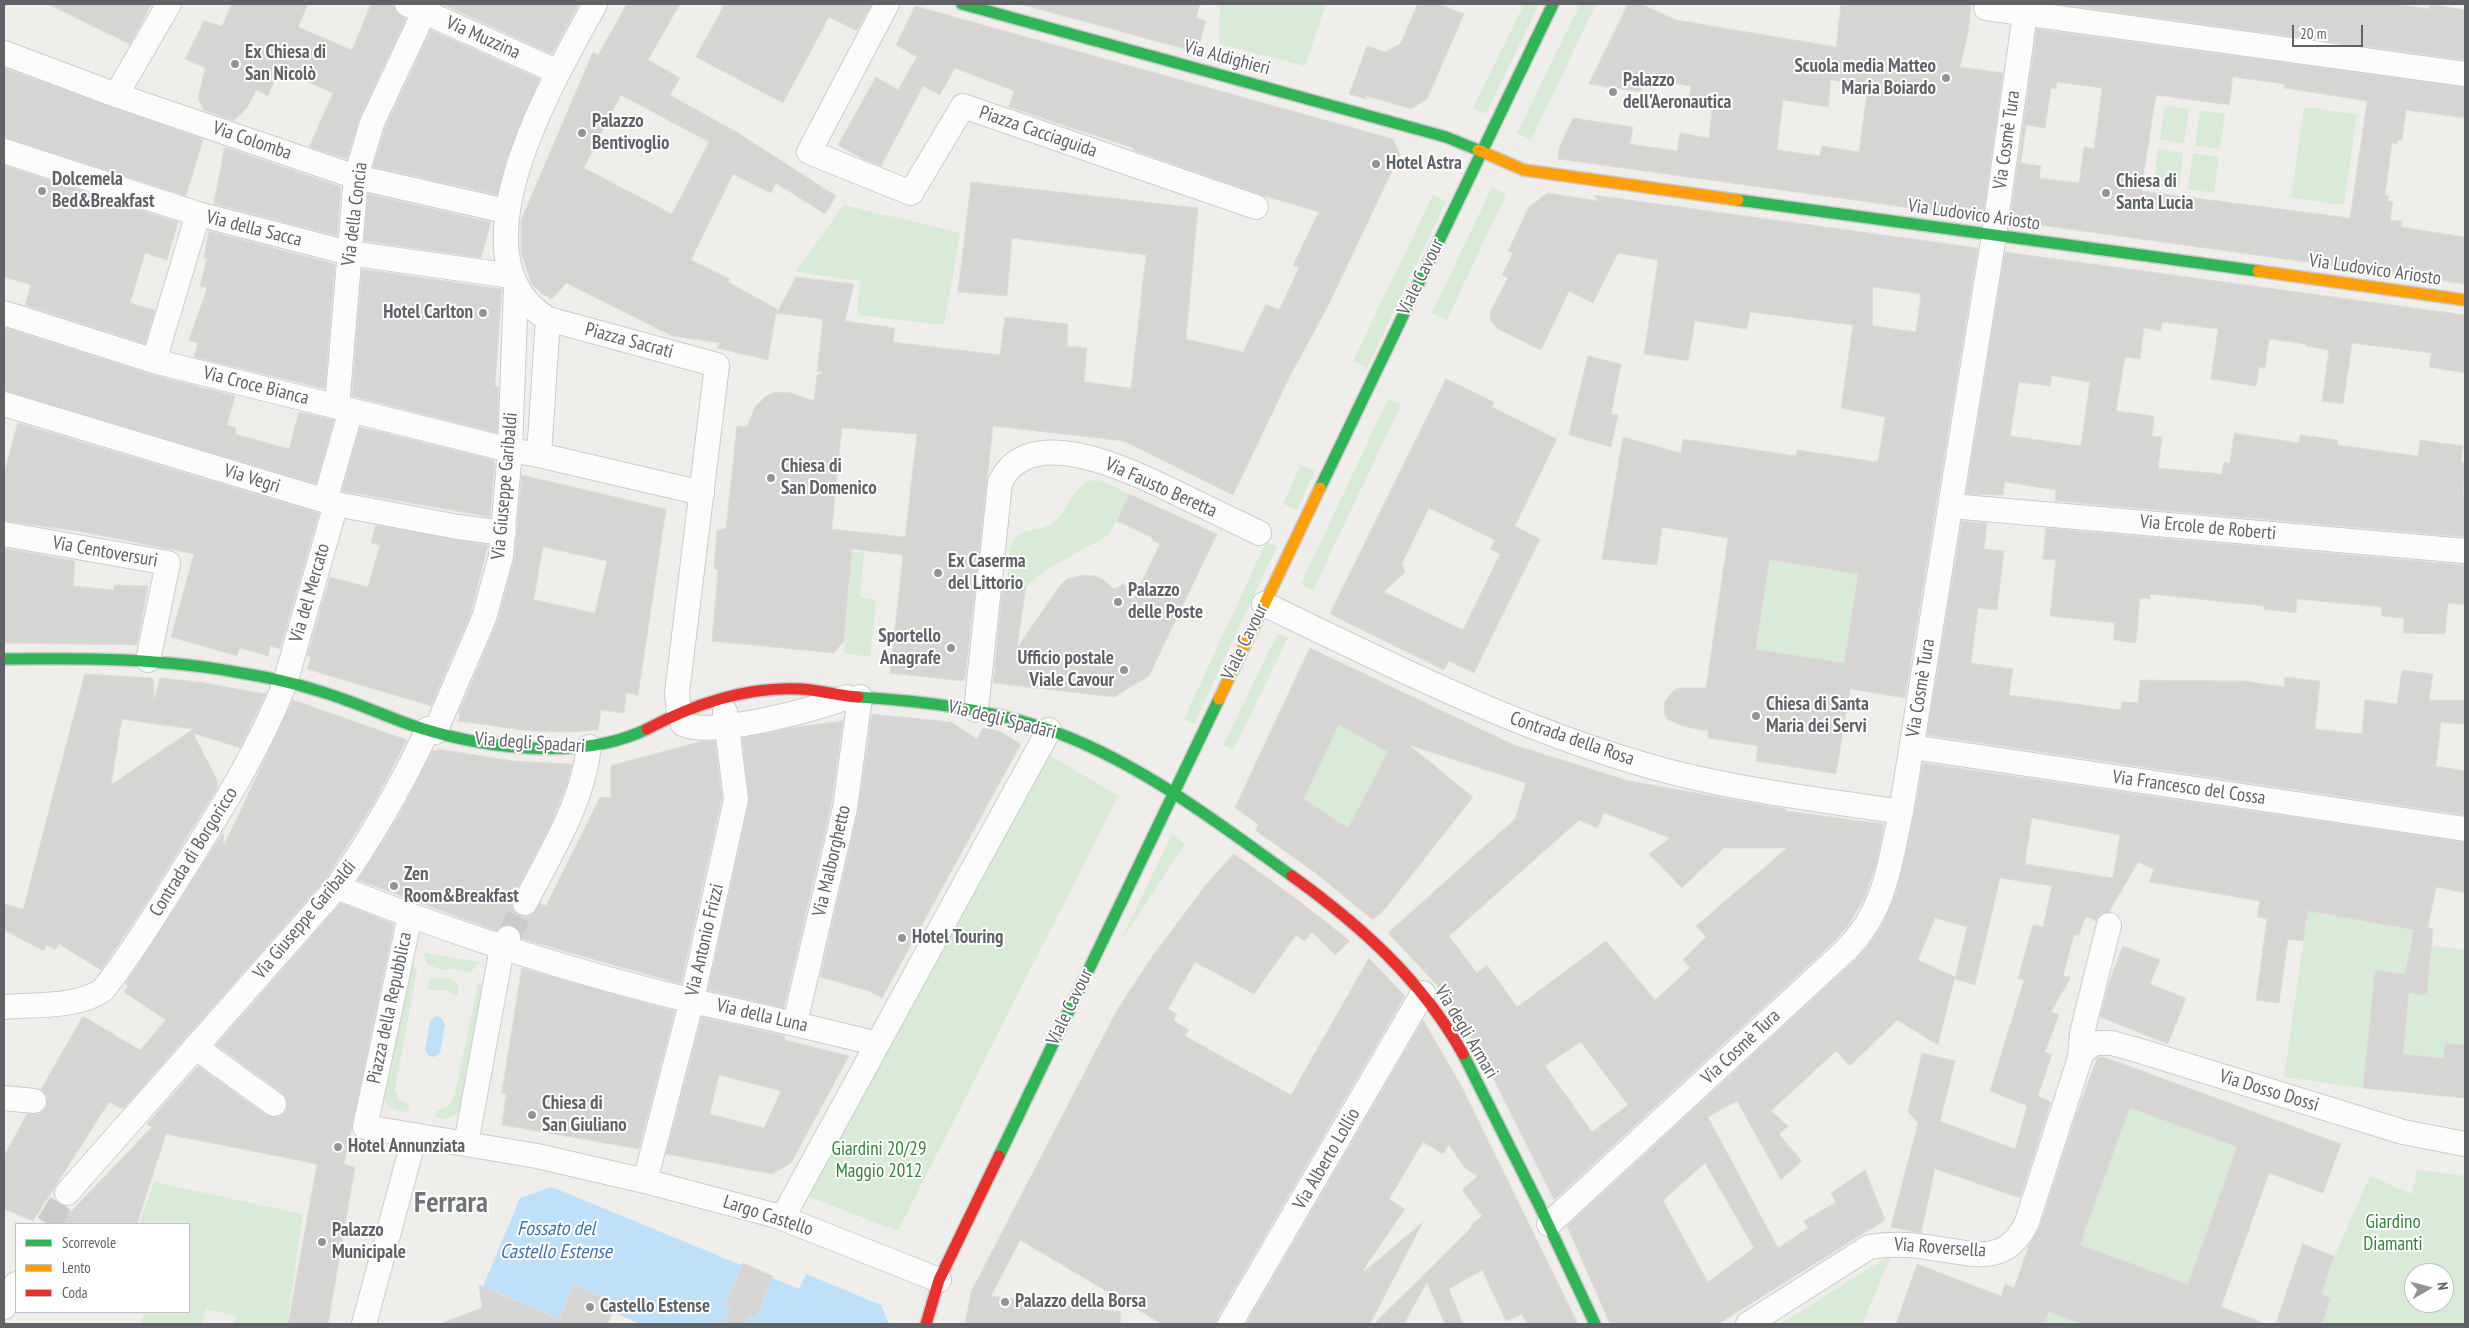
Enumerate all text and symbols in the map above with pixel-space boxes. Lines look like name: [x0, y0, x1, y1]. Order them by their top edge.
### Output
street label: Via Muzzina: [442, 12, 524, 64]
scale bar: [2294, 15, 2365, 47]
text: 20 m: [2300, 24, 2326, 43]
street label: Via Aldighieri: [1181, 36, 1273, 80]
place label: Ex Chiesa di San Nicolò: [245, 42, 326, 86]
place label: Scuola media Matteo Maria Boiardo: [1795, 56, 1936, 100]
marker: Ex Chiesa di San Nicolò: [229, 58, 241, 70]
place label: Palazzo dell'Aeronautica: [1623, 70, 1731, 114]
marker: Scuola media Matteo Maria Boiardo: [1940, 72, 1952, 84]
marker: Palazzo dell'Aeronautica: [1607, 86, 1619, 98]
street label: Via Cosmè Tura: [1989, 89, 2025, 191]
street label: Piazza Cacciaguida: [976, 101, 1100, 163]
place label: Palazzo Bentivoglio: [592, 111, 669, 155]
street label: Via Colomba: [210, 117, 294, 165]
marker: Palazzo Bentivoglio: [576, 127, 588, 139]
place label: Hotel Astra: [1386, 153, 1462, 175]
marker: Hotel Astra: [1370, 158, 1382, 170]
street label: Via della Concia: [337, 161, 373, 267]
place label: Dolcemela Bed&Breakfast: [52, 169, 154, 213]
place label: Chiesa di Santa Lucia: [2116, 171, 2193, 215]
marker: Dolcemela Bed&Breakfast: [36, 185, 48, 197]
marker: Chiesa di Santa Lucia: [2100, 187, 2112, 199]
street label: Via Ludovico Ariosto: [1907, 194, 2041, 236]
street label: Via della Sacca: [204, 206, 304, 252]
street label: Viale Cavour: [1393, 235, 1449, 319]
street label: Via Ludovico Ariosto: [2308, 249, 2442, 291]
place label: Hotel Carlton: [383, 302, 473, 324]
marker: Hotel Carlton: [477, 307, 489, 319]
street label: Piazza Sacrati: [582, 318, 676, 364]
street label: Via Croce Bianca: [201, 362, 311, 410]
street label: Via Giuseppe Garibaldi: [487, 411, 523, 561]
street label: Via Fausto Beretta: [1102, 453, 1220, 523]
place label: Chiesa di San Domenico: [781, 456, 877, 500]
street label: Via Vegri: [221, 460, 283, 498]
marker: Chiesa di San Domenico: [765, 472, 777, 484]
street label: Via Ercole de Roberti: [2139, 511, 2277, 545]
street label: Via Centoversuri: [51, 532, 159, 572]
street label: Via del Mercato: [285, 541, 335, 645]
place label: Ex Caserma del Littorio: [948, 551, 1026, 595]
marker: Ex Caserma del Littorio: [932, 567, 944, 579]
place label: Palazzo delle Poste: [1128, 580, 1203, 624]
marker: Palazzo delle Poste: [1112, 596, 1124, 608]
street label: Viale Cavour: [1217, 600, 1273, 684]
place label: Sportello Anagrafe: [878, 626, 941, 670]
street label: Via Cosmè Tura: [1902, 637, 1940, 739]
marker: Sportello Anagrafe: [945, 642, 957, 654]
place label: Ufficio postale Viale Cavour: [1017, 648, 1114, 692]
marker: Ufficio postale Viale Cavour: [1118, 664, 1130, 676]
place label: Chiesa di Santa Maria dei Servi: [1766, 694, 1869, 738]
street label: Via degli Spadari: [946, 696, 1058, 744]
street label: Contrada della Rosa: [1507, 707, 1637, 771]
marker: Chiesa di Santa Maria dei Servi: [1750, 710, 1762, 722]
street label: Via degli Spadari: [474, 728, 586, 758]
street label: Via Francesco del Cossa: [2111, 766, 2267, 810]
street label: Contrada di Borgoricco: [145, 783, 243, 921]
street label: Via Malborghetto: [808, 803, 856, 919]
street label: Via Giuseppe Garibaldi: [249, 856, 361, 984]
place label: Zen Room&Breakfast: [404, 864, 519, 908]
marker: Zen Room&Breakfast: [388, 880, 400, 892]
street label: Via Antonio Frizzi: [681, 881, 729, 999]
place label: Hotel Touring: [912, 927, 1003, 949]
street label: Piazza della Repubblica: [363, 930, 417, 1086]
marker: Hotel Touring: [896, 932, 908, 944]
street label: Viale Cavour: [1042, 965, 1098, 1049]
street label: Via degli Armari: [1429, 981, 1503, 1083]
street label: Via della Luna: [714, 994, 810, 1038]
street label: Via Cosmè Tura: [1697, 1005, 1785, 1089]
street label: Via Dosso Dossi: [2216, 1065, 2322, 1117]
place label: Chiesa di San Giuliano: [542, 1093, 627, 1137]
street label: Via Alberto Lollio: [1289, 1104, 1365, 1214]
marker: Chiesa di San Giuliano: [526, 1109, 538, 1121]
place label: Hotel Annunziata: [348, 1136, 465, 1158]
park label: Giardini 20/29 Maggio 2012: [832, 1139, 926, 1183]
marker: Hotel Annunziata: [332, 1141, 344, 1153]
district label: Ferrara: [414, 1187, 488, 1221]
street label: Largo Castello: [720, 1191, 816, 1241]
park label: Giardino Diamanti: [2363, 1212, 2423, 1256]
water label: Fossato del Castello Estense: [500, 1217, 612, 1264]
place label: Palazzo Municipale: [332, 1220, 406, 1264]
legend: [15, 1223, 190, 1313]
text: Scorrevole: [62, 1233, 116, 1252]
street label: Via Roversella: [1893, 1233, 1987, 1263]
marker: Palazzo Municipale: [316, 1236, 328, 1248]
text: Lento: [62, 1258, 91, 1277]
north arrow: [2404, 1263, 2454, 1313]
text: N: [2433, 1281, 2452, 1291]
text: Coda: [62, 1283, 87, 1302]
place label: Palazzo della Borsa: [1015, 1291, 1146, 1313]
place label: Castello Estense: [600, 1296, 710, 1318]
marker: Palazzo della Borsa: [999, 1296, 1011, 1308]
marker: Castello Estense: [584, 1301, 596, 1313]

